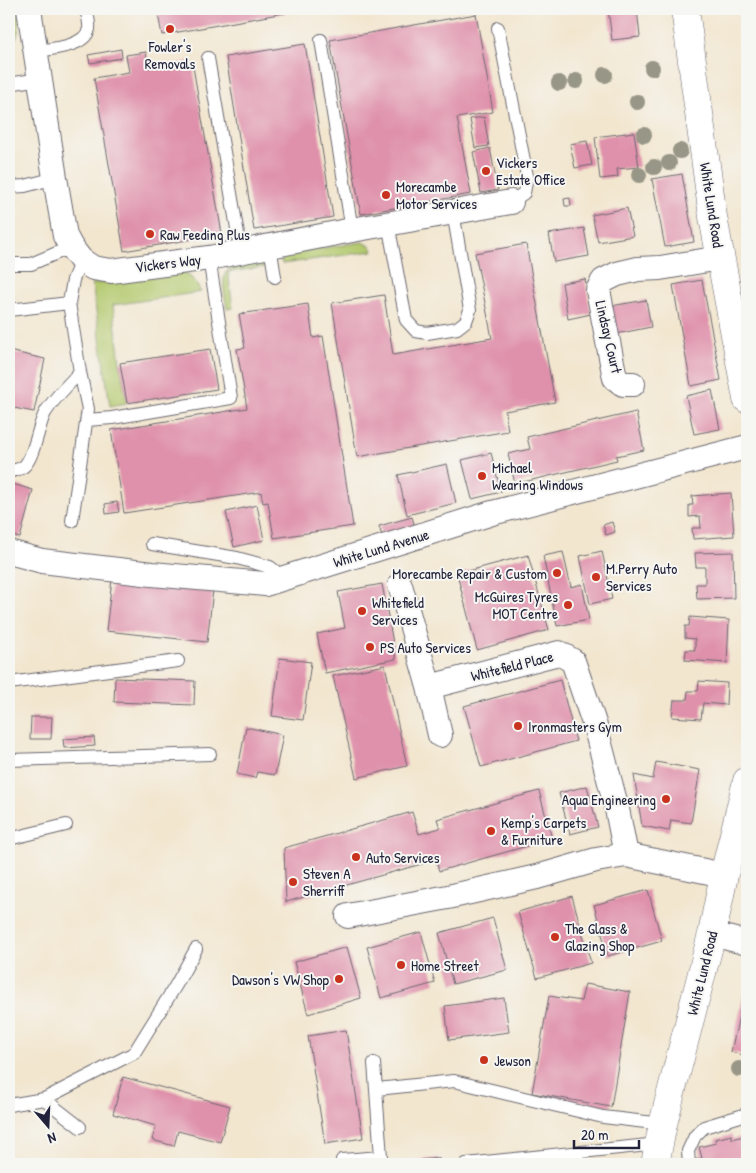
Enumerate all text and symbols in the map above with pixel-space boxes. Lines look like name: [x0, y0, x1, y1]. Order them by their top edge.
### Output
marker: Fowler's Removals: [164, 23, 176, 35]
place label: Fowler's Removals: [145, 36, 196, 74]
place label: Vickers Estate Office: [496, 152, 565, 190]
street label: White Lund Road: [695, 161, 729, 249]
marker: Vickers Estate Office: [480, 165, 492, 177]
place label: Morecambe Motor Services: [396, 176, 477, 214]
marker: Morecambe Motor Services: [380, 189, 392, 201]
place label: Raw Feeding Plus: [160, 224, 250, 245]
marker: Raw Feeding Plus: [144, 228, 156, 240]
street label: Vickers Way: [134, 249, 202, 277]
street label: Lindsay Court: [590, 298, 628, 376]
place label: Michael Wearing Windows: [492, 457, 583, 495]
marker: Michael Wearing Windows: [476, 470, 488, 482]
street label: White Lund Avenue: [331, 523, 432, 573]
place label: M.Perry Auto Services: [606, 558, 677, 596]
place label: Morecambe Repair & Custom: [392, 563, 547, 584]
marker: Morecambe Repair & Custom: [551, 567, 563, 579]
marker: M.Perry Auto Services: [590, 571, 602, 583]
place label: McGuires Tyres MOT Centre: [475, 586, 558, 624]
place label: Whitefield Services: [372, 592, 424, 630]
marker: McGuires Tyres MOT Centre: [562, 599, 574, 611]
marker: Whitefield Services: [356, 605, 368, 617]
place label: PS Auto Services: [380, 637, 471, 658]
marker: PS Auto Services: [364, 641, 376, 653]
street label: Whitefield Place: [469, 646, 555, 686]
place label: Ironmasters Gym: [528, 716, 622, 737]
marker: Ironmasters Gym: [512, 720, 524, 732]
place label: Aqua Engineering: [562, 789, 656, 810]
marker: Aqua Engineering: [660, 793, 672, 805]
place label: Kemp's Carpets & Furniture: [501, 812, 587, 850]
marker: Kemp's Carpets & Furniture: [485, 825, 497, 837]
place label: Auto Services: [366, 847, 440, 868]
marker: Auto Services: [350, 851, 362, 863]
place label: Steven A Sherriff: [303, 863, 351, 901]
marker: Steven A Sherriff: [287, 876, 299, 888]
place label: The Glass & Glazing Shop: [565, 918, 635, 956]
street label: White Lund Road: [681, 929, 723, 1017]
marker: The Glass & Glazing Shop: [549, 931, 561, 943]
place label: Home Street: [411, 955, 479, 976]
marker: Home Street: [395, 959, 407, 971]
place label: Dawson's VW Shop: [232, 969, 330, 990]
marker: Dawson's VW Shop: [333, 973, 345, 985]
place label: Jewson: [494, 1050, 531, 1071]
marker: Jewson: [478, 1054, 490, 1066]
north arrow: [22, 1100, 72, 1150]
scale bar: [574, 1118, 638, 1150]
text: 20 m: [581, 1124, 608, 1145]
text: N: [45, 1129, 59, 1149]

